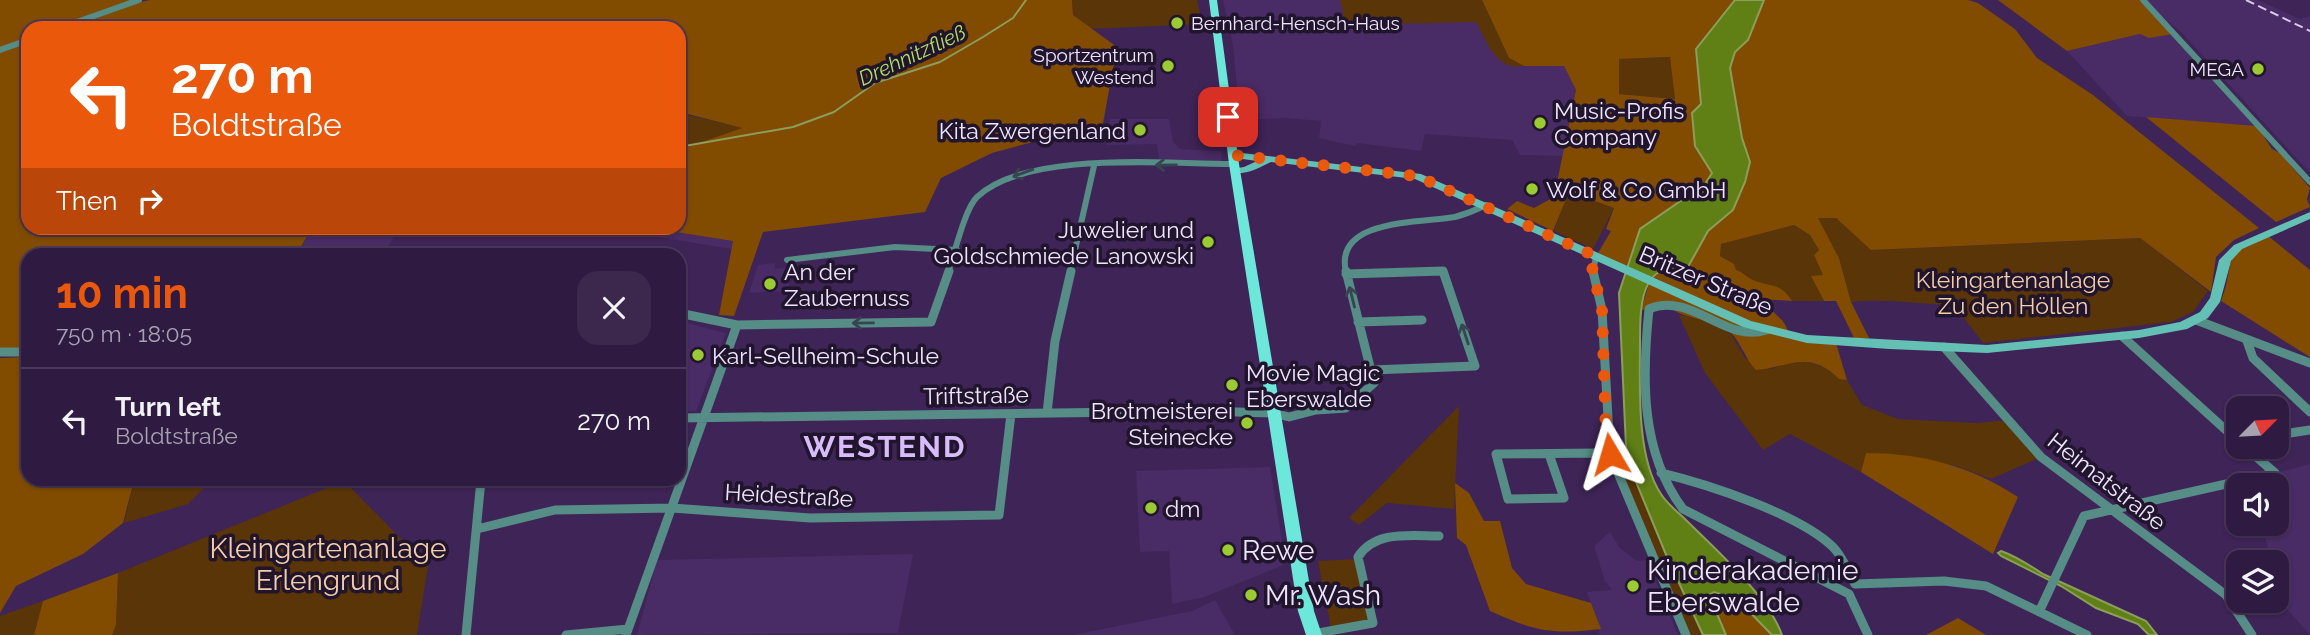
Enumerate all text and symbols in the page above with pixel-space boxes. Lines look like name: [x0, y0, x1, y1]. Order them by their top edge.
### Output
place label: Bernhard-Hensch-Haus: [1191, 12, 1400, 34]
marker: Bernhard-Hensch-Haus: [1169, 15, 1185, 31]
water label: Drehnitzfließ: [854, 19, 970, 91]
place label: Sportzentrum Westend: [1033, 44, 1154, 88]
text: 270 m: [171, 47, 314, 104]
icon: left: [56, 49, 147, 140]
marker: Sportzentrum Westend: [1160, 58, 1176, 74]
place label: MEGA: [2190, 58, 2244, 80]
marker: MEGA: [2250, 61, 2266, 77]
pin: [1198, 87, 1258, 147]
place label: Music-Profis Company: [1554, 97, 1684, 150]
icon: arrive: [1209, 98, 1247, 136]
text: Boldtstraße: [171, 106, 342, 143]
marker: Music-Profis Company: [1532, 115, 1548, 131]
place label: Kita Zwergenland: [939, 117, 1126, 144]
marker: Kita Zwergenland: [1132, 122, 1148, 138]
one-way arrow: [1155, 158, 1178, 172]
one-way arrow: [1012, 168, 1034, 180]
place label: Wolf & Co GmbH: [1546, 176, 1727, 203]
marker: Wolf & Co GmbH: [1524, 181, 1540, 197]
icon: right: [131, 182, 169, 220]
text: Then: [56, 186, 117, 216]
place label: Juwelier und Goldschmiede Lanowski: [933, 216, 1194, 269]
marker: Juwelier und Goldschmiede Lanowski: [1200, 234, 1216, 250]
street label: Britzer Straße: [1635, 240, 1777, 320]
place label: An der Zaubernuss: [784, 258, 910, 311]
park label: Kleingartenanlage Zu den Höllen: [1916, 266, 2110, 319]
text: 10 min: [56, 269, 188, 318]
button: close: [577, 271, 651, 345]
marker: An der Zaubernuss: [762, 276, 778, 292]
one-way arrow: [1345, 286, 1358, 309]
one-way arrow: [852, 316, 875, 330]
text: 750 m · 18:05: [56, 320, 192, 347]
one-way arrow: [1458, 323, 1471, 345]
place label: Karl-Sellheim-Schule: [712, 342, 939, 369]
marker: Karl-Sellheim-Schule: [690, 347, 706, 363]
place label: Movie Magic Eberswalde: [1246, 359, 1380, 412]
marker: Movie Magic Eberswalde: [1224, 377, 1240, 393]
street label: Triftstraße: [923, 381, 1029, 409]
text: Turn left: [115, 392, 221, 422]
north arrow: [2226, 396, 2289, 458]
map controls: [2226, 396, 2289, 613]
place label: Brotmeisterei Steinecke: [1091, 397, 1233, 450]
icon: left: [56, 402, 94, 440]
text: 270 m: [577, 406, 651, 436]
marker: Brotmeisterei Steinecke: [1239, 415, 1255, 431]
position arrow: [1573, 417, 1647, 491]
text: Boldtstraße: [115, 422, 238, 449]
street label: Heimatstraße: [2043, 427, 2171, 535]
district label: WESTEND: [804, 429, 966, 464]
button: sound: [2226, 473, 2289, 536]
street label: Heidestraße: [724, 478, 854, 512]
place label: dm: [1165, 495, 1200, 522]
marker: dm: [1143, 500, 1159, 516]
park label: Kleingartenanlage Erlengrund: [210, 532, 446, 597]
place label: Rewe: [1242, 534, 1315, 567]
marker: Rewe: [1220, 542, 1236, 558]
button: layers: [2226, 550, 2289, 613]
place label: Kinderakademie Eberswalde: [1647, 554, 1858, 619]
marker: Kinderakademie Eberswalde: [1625, 578, 1641, 594]
place label: Mr. Wash: [1265, 579, 1381, 612]
marker: Mr. Wash: [1243, 587, 1259, 603]

